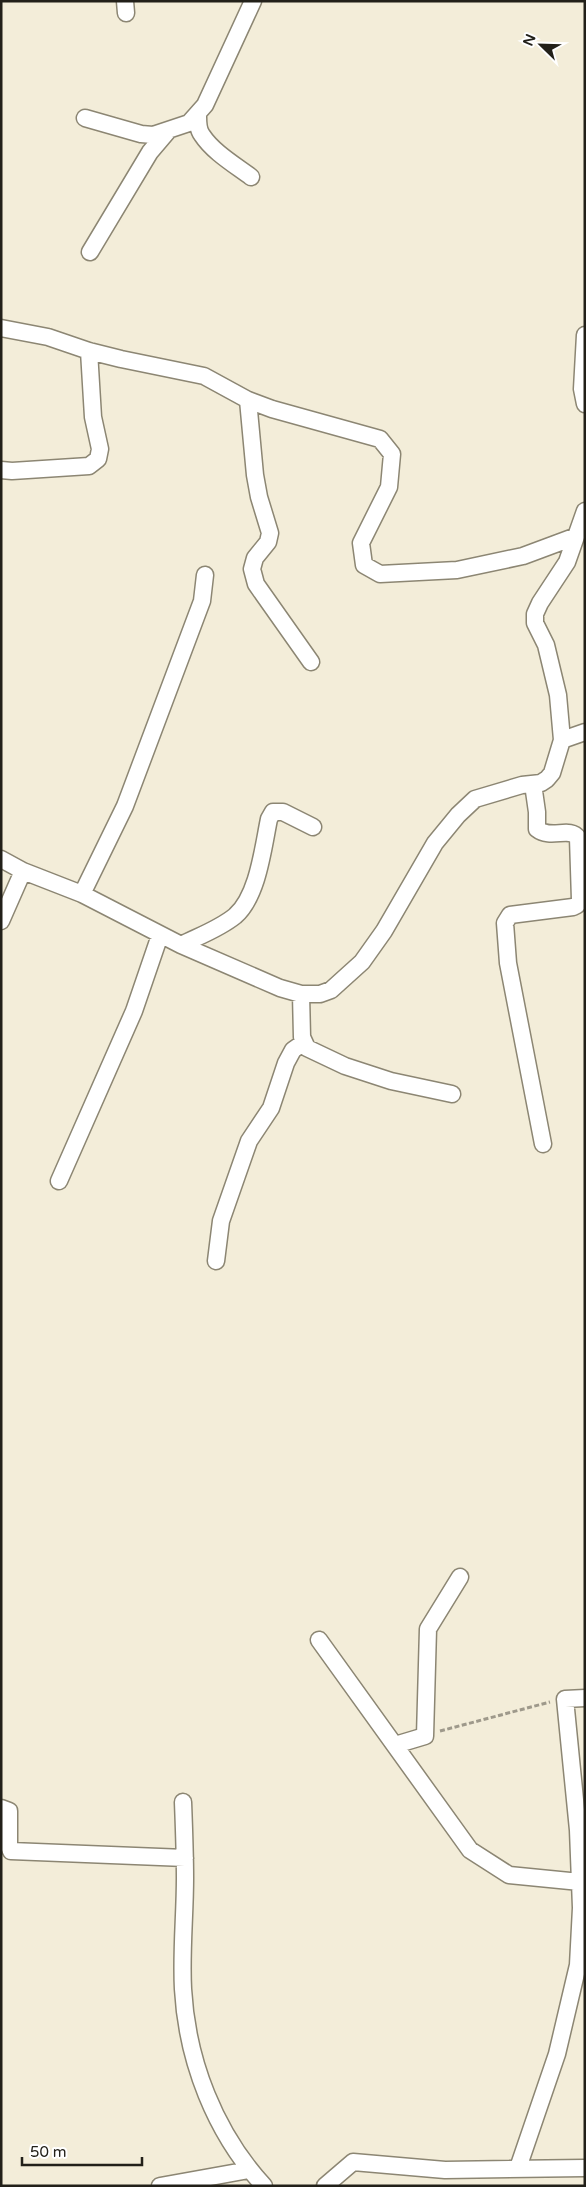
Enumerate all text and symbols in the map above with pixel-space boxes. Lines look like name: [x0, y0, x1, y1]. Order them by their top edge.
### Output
north arrow: [516, 20, 566, 70]
text: N: [519, 32, 540, 49]
scale bar: [22, 2134, 142, 2166]
text: 50 m: [30, 2143, 67, 2161]

